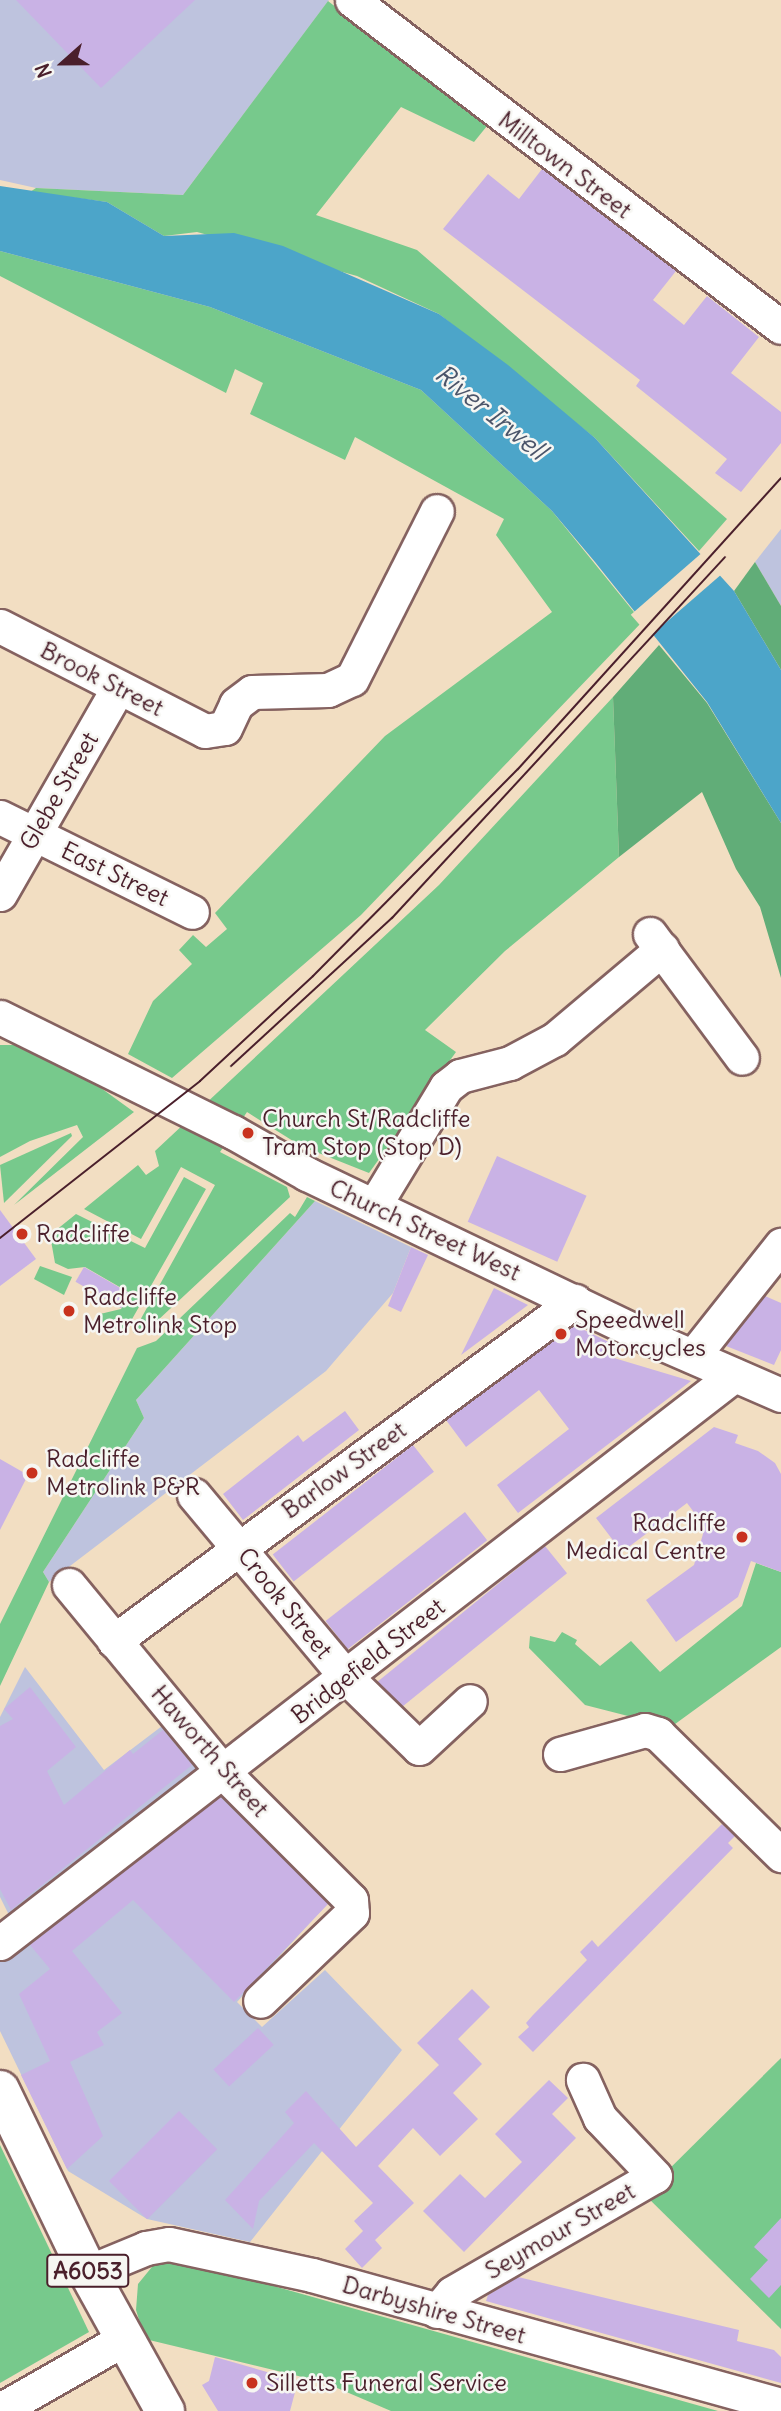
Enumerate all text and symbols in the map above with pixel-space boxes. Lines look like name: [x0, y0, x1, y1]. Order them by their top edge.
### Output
north arrow: [28, 28, 98, 98]
text: N: [30, 60, 57, 81]
street label: Milltown Street: [493, 105, 637, 225]
water label: River Irwell: [429, 358, 553, 466]
street label: Brook Street: [36, 636, 168, 722]
street label: Glebe Street: [14, 727, 104, 855]
street label: East Street: [56, 836, 174, 912]
place label: Church St/Radcliffe Tram Stop (Stop D): [262, 1105, 470, 1161]
marker: Church St/Radcliffe Tram Stop (Stop D): [240, 1125, 256, 1141]
street label: Church Street West: [325, 1173, 525, 1287]
place label: Radcliffe: [36, 1220, 130, 1248]
marker: Radcliffe: [14, 1226, 30, 1242]
place label: Radcliffe Metrolink Stop: [83, 1283, 237, 1339]
marker: Radcliffe Metrolink Stop: [61, 1303, 77, 1319]
place label: Speedwell Motorcycles: [575, 1306, 706, 1362]
marker: Speedwell Motorcycles: [553, 1326, 569, 1342]
street label: Barlow Street: [276, 1415, 412, 1525]
place label: Radcliffe Metrolink P&R: [46, 1445, 200, 1501]
marker: Radcliffe Metrolink P&R: [24, 1465, 40, 1481]
place label: Radcliffe Medical Centre: [566, 1509, 726, 1565]
marker: Radcliffe Medical Centre: [732, 1527, 752, 1547]
street label: Crook Street: [232, 1542, 338, 1664]
street label: Bridgefield Street: [286, 1592, 450, 1730]
street label: Haworth Street: [145, 1679, 275, 1823]
street label: Seymour Street: [480, 2177, 640, 2285]
road number: A6053: [46, 2252, 130, 2290]
street label: Darbyshire Street: [339, 2270, 529, 2350]
place label: Silletts Funeral Service: [266, 2369, 507, 2397]
marker: Silletts Funeral Service: [244, 2375, 260, 2391]

